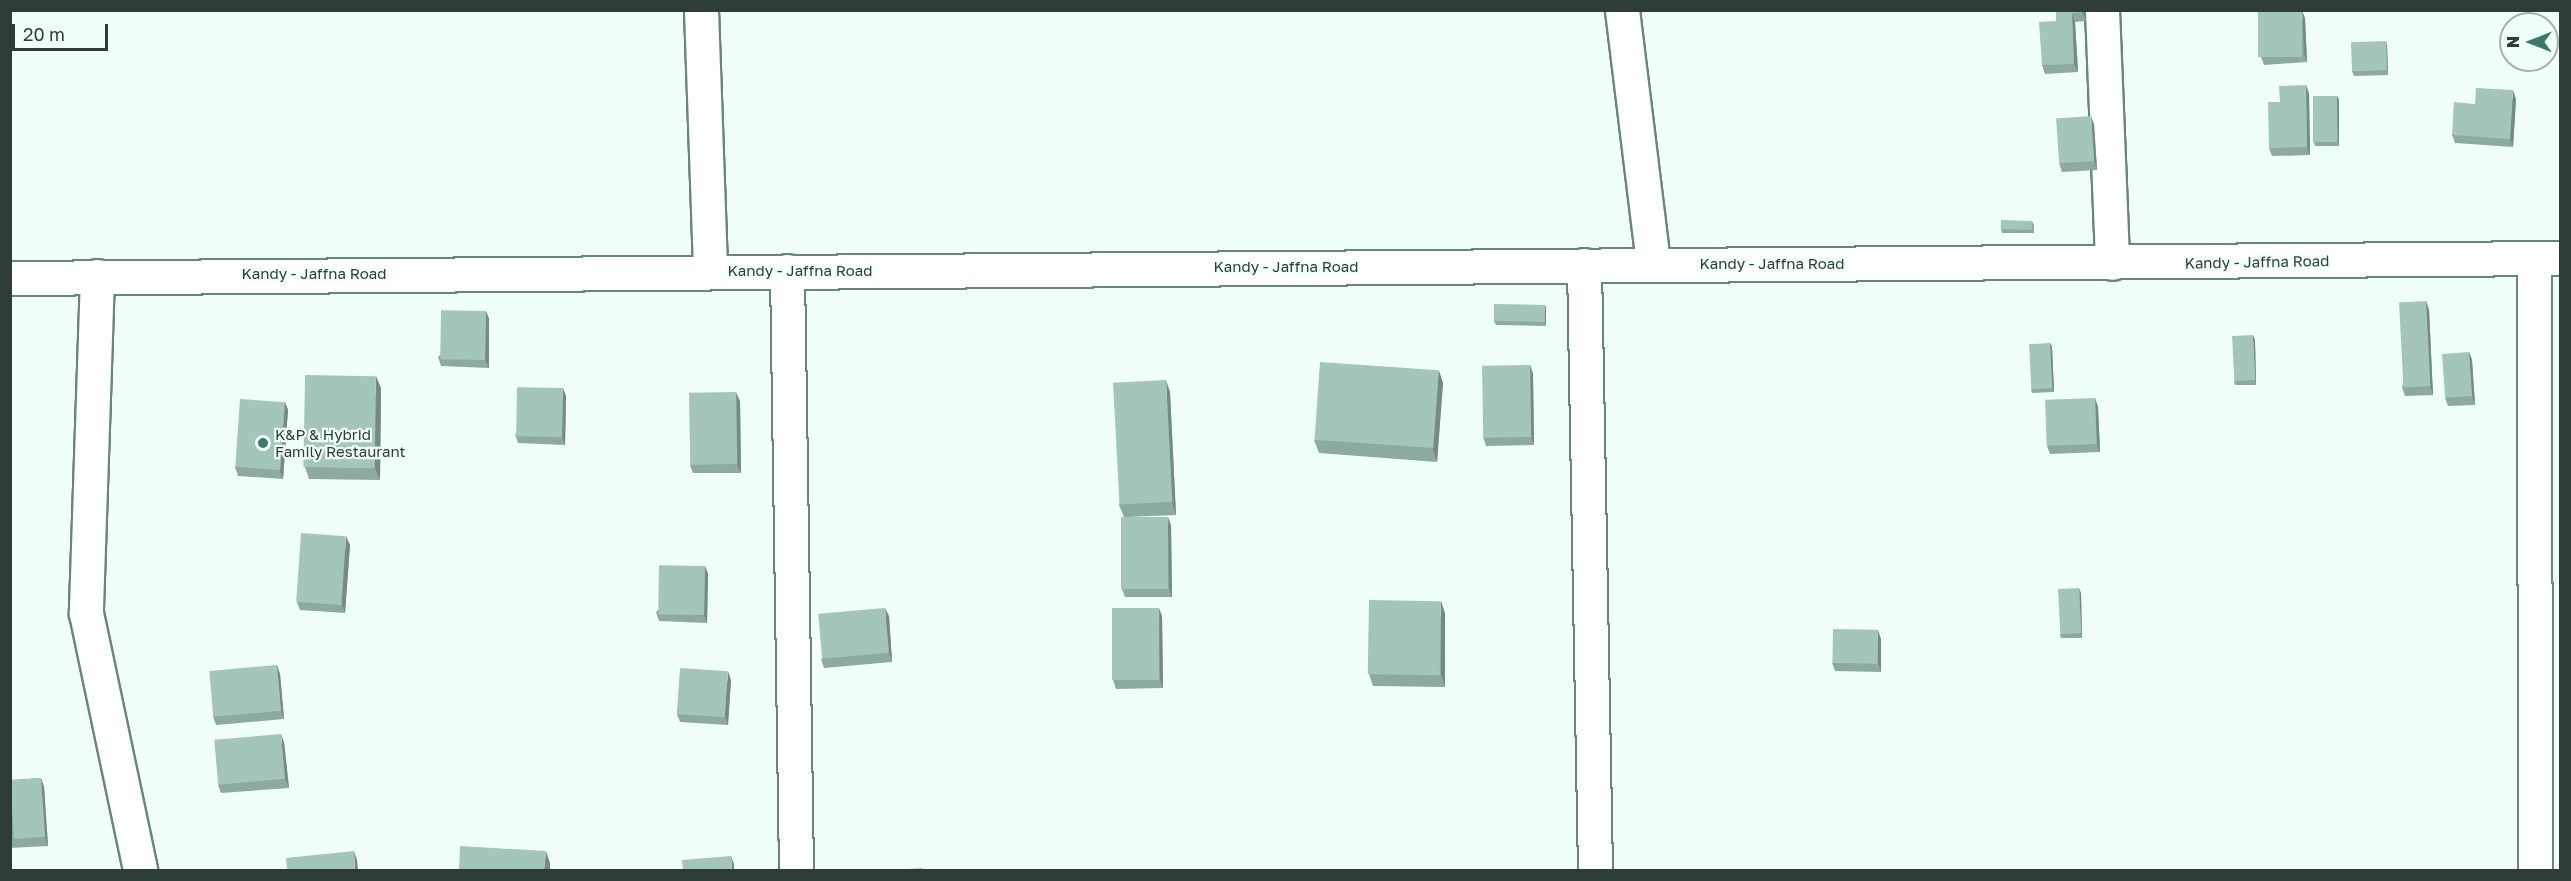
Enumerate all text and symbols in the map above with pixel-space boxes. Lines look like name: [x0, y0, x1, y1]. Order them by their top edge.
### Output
scale bar: [15, 12, 111, 50]
north arrow: [2499, 12, 2559, 72]
text: 20 m: [23, 23, 65, 45]
text: N: [2503, 36, 2523, 48]
street label: Kandy - Jaffna Road: [2184, 252, 2330, 272]
street label: Kandy - Jaffna Road: [1700, 255, 1844, 273]
street label: Kandy - Jaffna Road: [1214, 258, 1358, 276]
street label: Kandy - Jaffna Road: [728, 262, 872, 280]
street label: Kandy - Jaffna Road: [242, 265, 386, 283]
place label: K&P & Hybrid Family Restaurant: [275, 425, 406, 460]
marker: K&P & Hybrid Family Restaurant: [256, 436, 270, 450]

